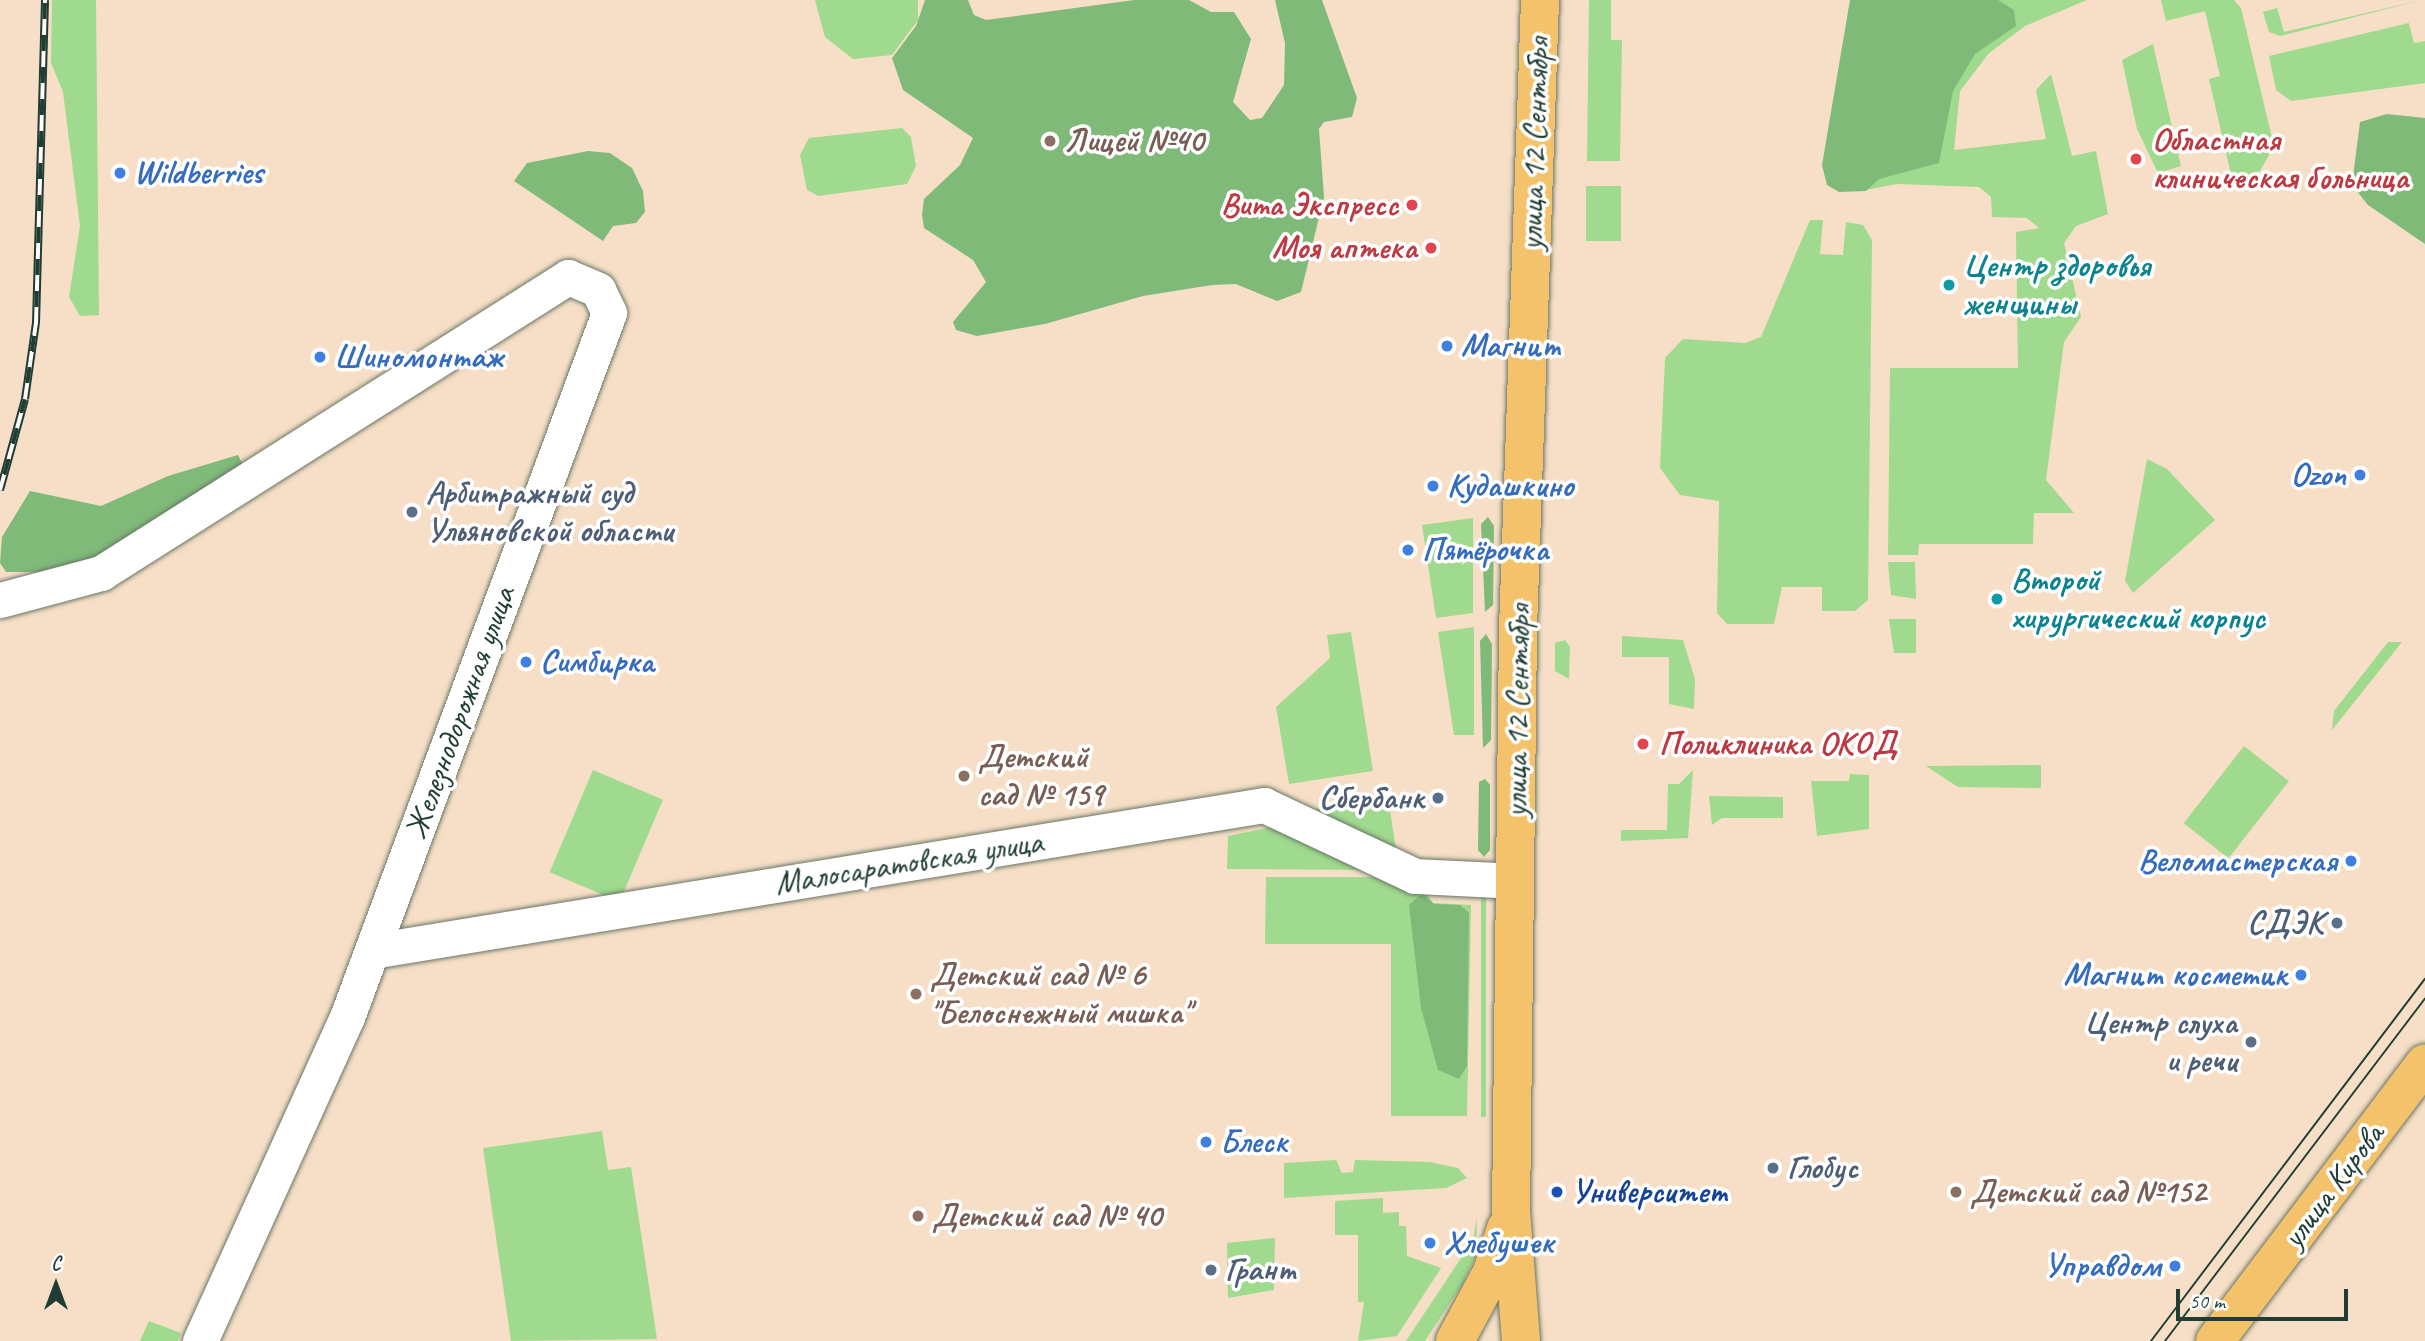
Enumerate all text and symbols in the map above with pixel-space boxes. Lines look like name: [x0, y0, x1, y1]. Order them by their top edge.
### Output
street label: улица 12 Сентября: [1511, 37, 1559, 251]
place label: Областная клиническая больница: [2152, 120, 2410, 198]
place label: Лицей №40: [1064, 121, 1203, 161]
marker: Лицей №40: [1042, 133, 1058, 149]
marker: Областная клиническая больница: [2126, 149, 2146, 169]
place label: Wildberries: [134, 153, 263, 193]
marker: Wildberries: [112, 165, 128, 181]
place label: Вита Экспресс: [1223, 185, 1398, 225]
marker: Вита Экспресс: [1404, 197, 1420, 213]
place label: Моя аптека: [1271, 228, 1417, 268]
marker: Моя аптека: [1423, 240, 1439, 256]
place label: Центр здоровья женщины: [1963, 246, 2150, 324]
marker: Центр здоровья женщины: [1941, 277, 1957, 293]
place label: Магнит: [1461, 326, 1561, 366]
place label: Шиномонтаж: [334, 337, 503, 377]
marker: Магнит: [1439, 338, 1455, 354]
marker: Шиномонтаж: [312, 349, 328, 365]
place label: Ozon: [2291, 455, 2346, 495]
place label: Кудашкино: [1447, 466, 1573, 506]
marker: Ozon: [2352, 467, 2368, 483]
place label: Арбитражный суд Ульяновской области: [426, 473, 673, 551]
marker: Кудашкино: [1425, 478, 1441, 494]
marker: Арбитражный суд Ульяновской области: [404, 504, 420, 520]
place label: Пятёрочка: [1422, 530, 1548, 570]
marker: Пятёрочка: [1400, 542, 1416, 558]
place label: Второй хирургический корпус: [2011, 560, 2265, 638]
street label: Железнодорожная улица: [396, 580, 524, 846]
marker: Второй хирургический корпус: [1989, 591, 2005, 607]
street label: улица 12 Сентября: [1496, 604, 1540, 818]
place label: Симбирка: [540, 642, 654, 682]
marker: Симбирка: [518, 654, 534, 670]
place label: Поликлиника ОКОД: [1659, 724, 1897, 764]
marker: Поликлиника ОКОД: [1633, 734, 1653, 754]
place label: Детский сад № 159: [978, 737, 1103, 815]
marker: Детский сад № 159: [956, 768, 972, 784]
place label: Сбербанк: [1319, 778, 1424, 818]
marker: Сбербанк: [1430, 790, 1446, 806]
street label: Малосаратовская улица: [771, 822, 1047, 904]
place label: Веломастерская: [2138, 841, 2337, 881]
marker: Веломастерская: [2343, 853, 2359, 869]
place label: СДЭК: [2247, 903, 2323, 943]
marker: СДЭК: [2329, 915, 2345, 931]
place label: Детский сад № 6 "Белоснежный мишка": [930, 955, 1190, 1033]
place label: Магнит косметик: [2067, 955, 2287, 995]
marker: Магнит косметик: [2293, 967, 2309, 983]
marker: Детский сад № 6 "Белоснежный мишка": [908, 986, 924, 1002]
place label: Центр слуха и речи: [2084, 1003, 2237, 1081]
marker: Центр слуха и речи: [2243, 1034, 2259, 1050]
street label: улица Кирова: [2273, 1116, 2393, 1256]
place label: Блеск: [1220, 1122, 1288, 1162]
marker: Блеск: [1198, 1134, 1214, 1150]
place label: Глобус: [1787, 1148, 1858, 1188]
marker: Глобус: [1765, 1160, 1781, 1176]
place label: Университет: [1571, 1172, 1728, 1212]
place label: Детский сад №152: [1970, 1172, 2206, 1212]
marker: Университет: [1549, 1184, 1565, 1200]
marker: Детский сад №152: [1948, 1184, 1964, 1200]
place label: Детский сад № 40: [932, 1196, 1161, 1236]
marker: Детский сад № 40: [910, 1208, 926, 1224]
place label: Хлебушек: [1444, 1223, 1553, 1263]
marker: Хлебушек: [1422, 1235, 1438, 1251]
place label: Управдом: [2043, 1246, 2161, 1286]
north arrow: [21, 1250, 91, 1320]
place label: Грант: [1225, 1250, 1296, 1290]
text: С: [51, 1252, 61, 1276]
marker: Управдом: [2167, 1258, 2183, 1274]
marker: Грант: [1203, 1262, 1219, 1278]
scale bar: [2180, 1274, 2352, 1318]
text: 50 m: [2189, 1288, 2225, 1314]

